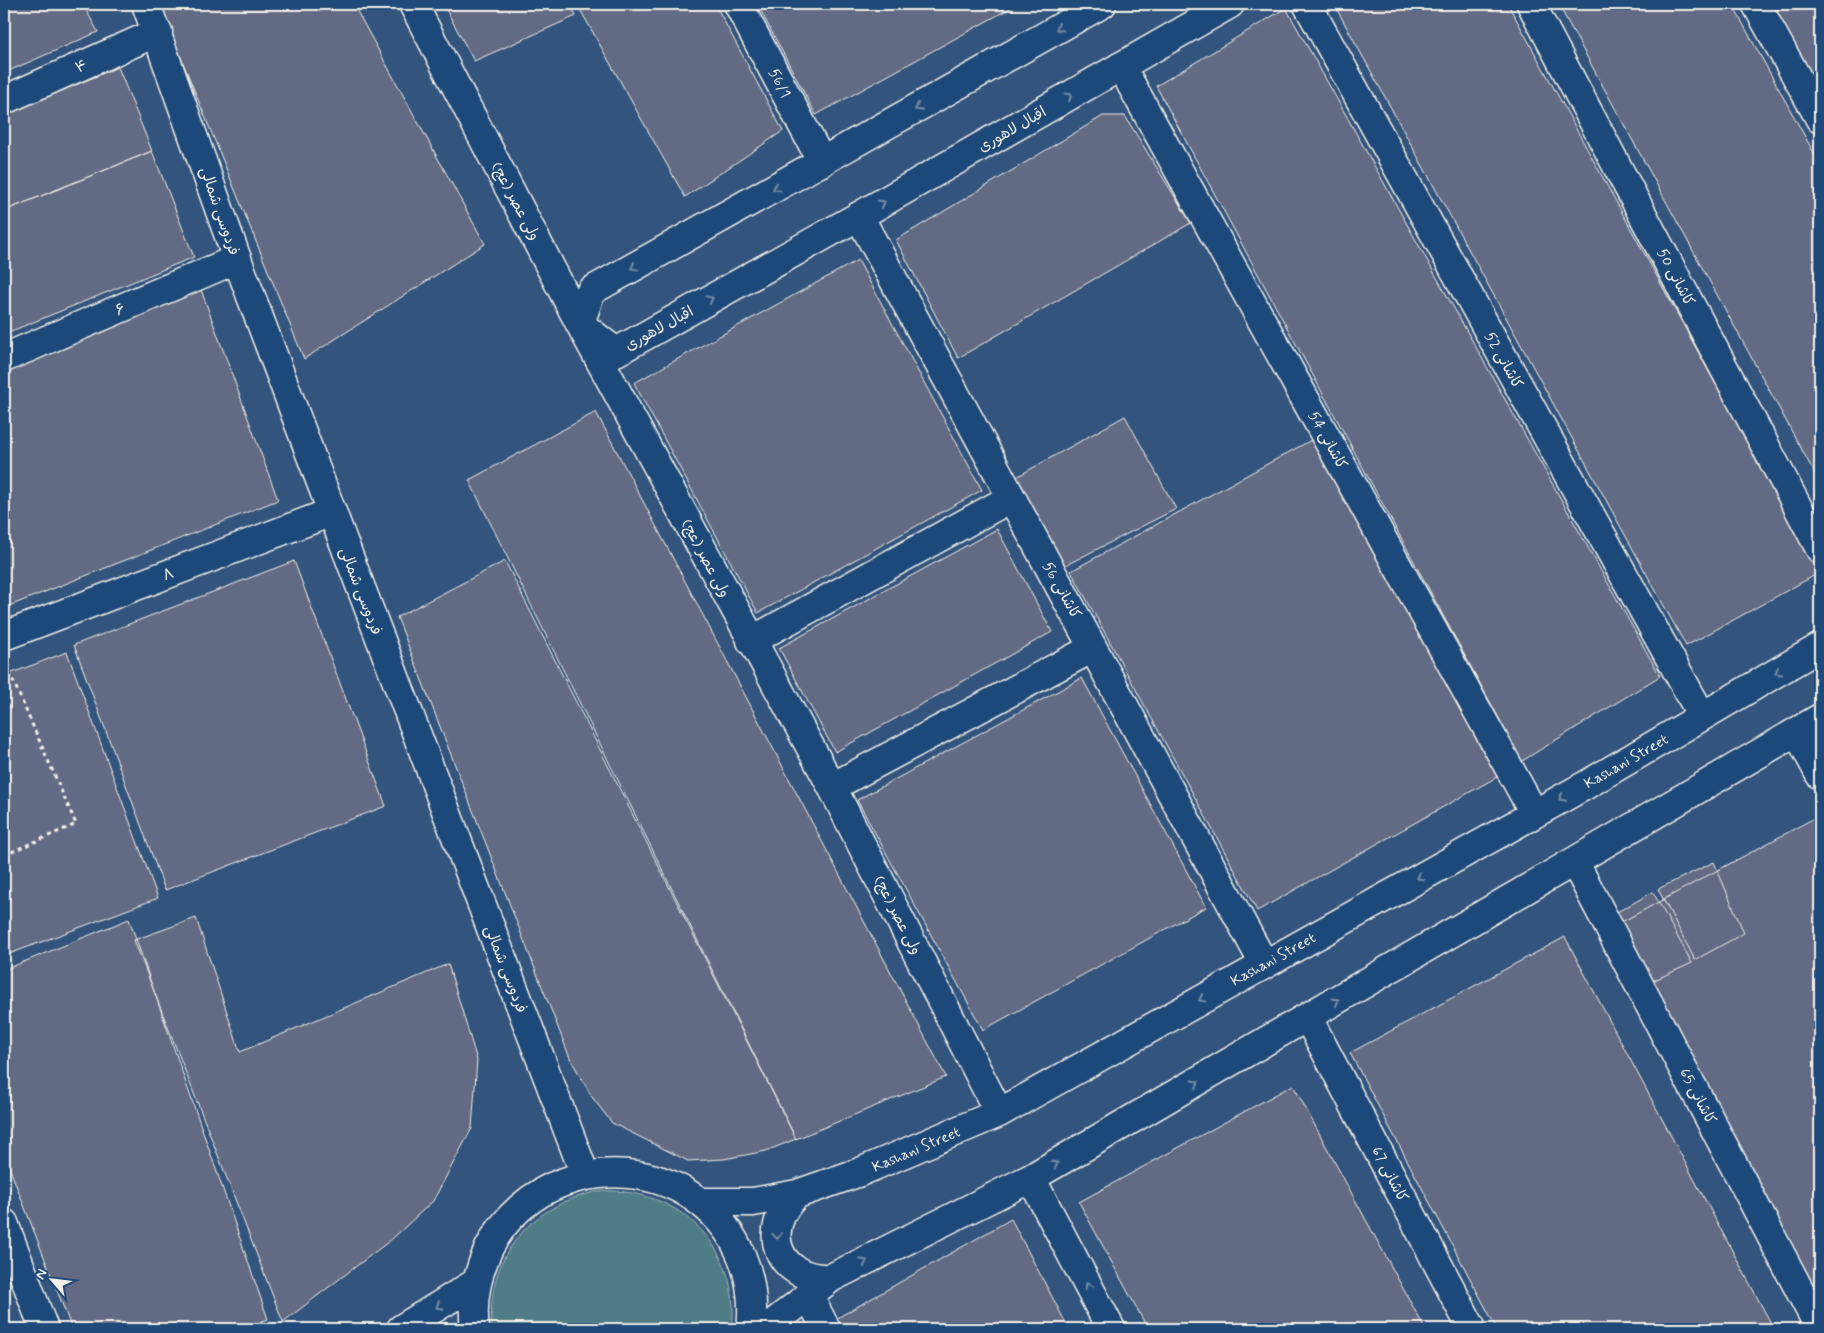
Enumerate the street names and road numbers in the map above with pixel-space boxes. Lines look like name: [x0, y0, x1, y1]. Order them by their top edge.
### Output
street label: ۴: [72, 55, 91, 78]
street label: 56/1: [763, 65, 795, 102]
street label: اقبال لاهوری: [975, 102, 1050, 157]
street label: ولی عصر (عج): [486, 159, 544, 244]
street label: فردوسی شمالی: [195, 164, 244, 258]
street label: کاشانی 50: [1652, 245, 1699, 310]
street label: ۶: [112, 299, 128, 321]
street label: اقبال لاهوری: [622, 302, 697, 356]
street label: کاشانی 52: [1479, 329, 1527, 392]
street label: کاشانی 54: [1303, 408, 1351, 473]
street label: ولی عصر (عج): [676, 516, 734, 601]
street label: فردوسی شمالی: [334, 545, 386, 638]
street label: کاشانی 56: [1037, 558, 1085, 623]
street label: ۸: [160, 564, 177, 586]
street label: Kashani Street: [1581, 730, 1673, 794]
street label: ولی عصر (عج): [869, 872, 926, 958]
street label: فردوسی شمالی: [479, 923, 531, 1016]
street label: Kashani Street: [1228, 928, 1320, 991]
street label: کاشانی 65: [1674, 1065, 1720, 1128]
street label: Kashani Street: [869, 1122, 964, 1177]
street label: کاشانی 67: [1366, 1143, 1412, 1206]

